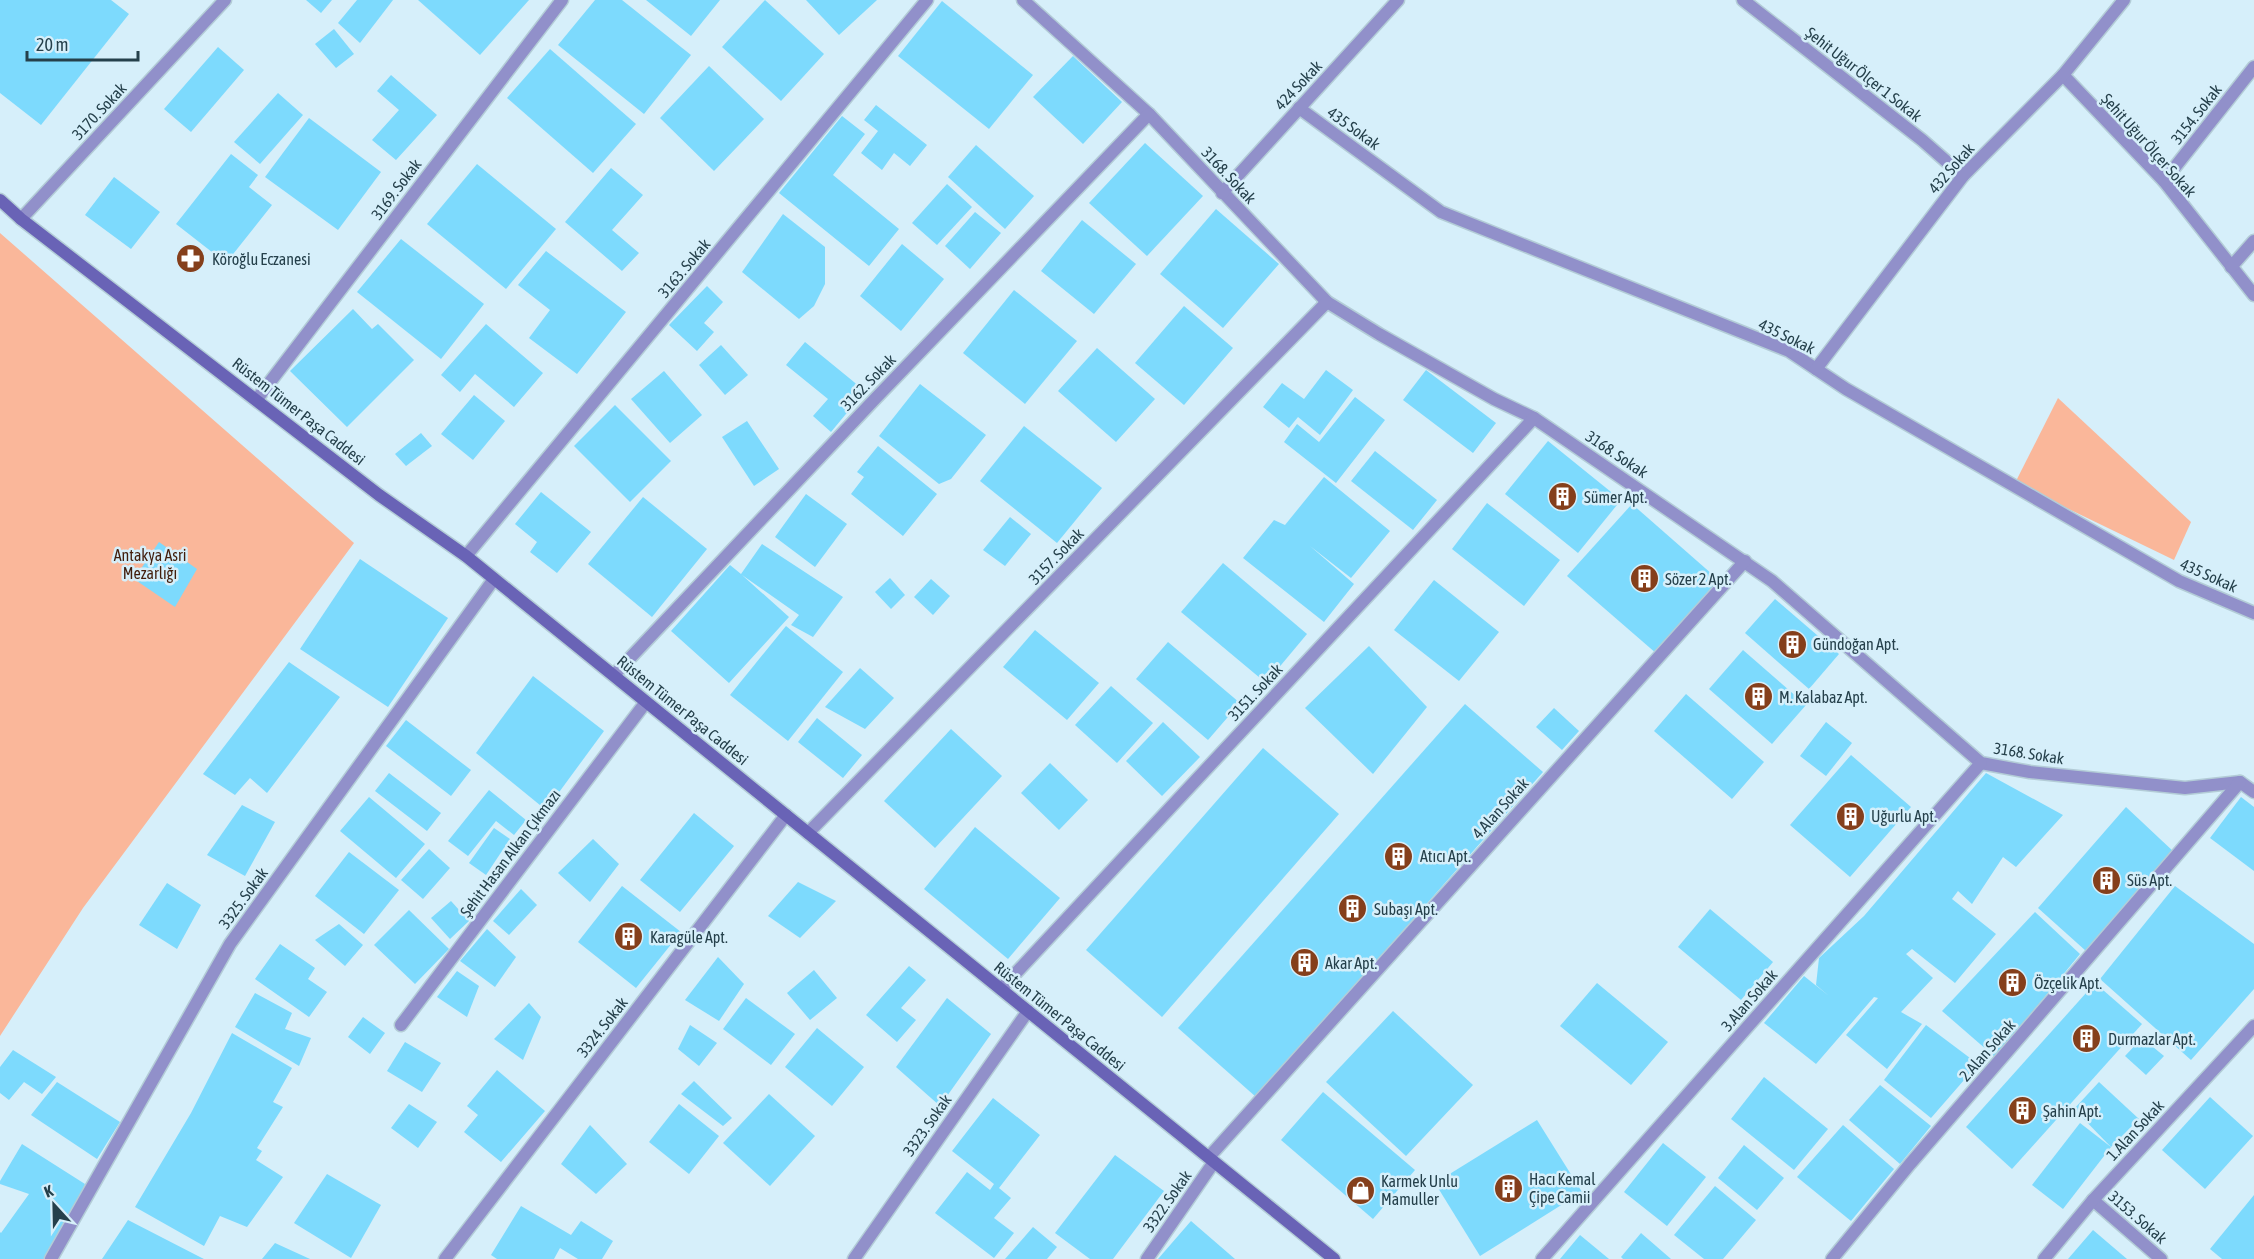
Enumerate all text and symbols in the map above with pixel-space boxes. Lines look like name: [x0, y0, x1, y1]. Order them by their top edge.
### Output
street label: Şehit Uğur Ölçer 1 Sokak: [1802, 23, 1926, 126]
scale bar: [27, 24, 138, 62]
text: 20 m: [36, 34, 68, 55]
street label: 424 Sokak: [1271, 57, 1325, 113]
street label: 3170. Sokak: [68, 79, 130, 143]
street label: 3154. Sokak: [2167, 81, 2225, 147]
street label: Şehit Uğur Ölçer Sokak: [2097, 90, 2200, 201]
street label: 435 Sokak: [1324, 103, 1384, 153]
street label: 432 Sokak: [1924, 139, 1978, 197]
street label: 3168. Sokak: [1198, 143, 1260, 207]
street label: 3169. Sokak: [367, 155, 425, 223]
street label: 3163. Sokak: [654, 235, 714, 301]
pharmacy icon: Köroğlu Eczanesi: [175, 243, 207, 275]
place label: Köroğlu Eczanesi: [212, 250, 311, 269]
street label: 435 Sokak: [1756, 315, 1818, 357]
street label: 3162. Sokak: [837, 350, 899, 414]
street label: Rüstem Tümer Paşa Caddesi: [229, 354, 369, 469]
street label: 3168. Sokak: [1583, 427, 1651, 481]
building icon: Sümer Apt.: [1547, 481, 1579, 513]
place label: Sümer Apt.: [1584, 488, 1647, 507]
street label: 3157. Sokak: [1025, 524, 1087, 588]
park label: Antakya Asri Mezarlığı: [114, 546, 186, 583]
street label: 435 Sokak: [2178, 554, 2240, 596]
building icon: Sözer 2 Apt.: [1628, 563, 1660, 595]
place label: Sözer 2 Apt.: [1665, 570, 1732, 589]
building icon: Gündoğan Apt.: [1776, 628, 1808, 660]
place label: Gündoğan Apt.: [1813, 635, 1899, 654]
street label: Rüstem Tümer Paşa Caddesi: [613, 652, 752, 769]
street label: 3151. Sokak: [1224, 660, 1286, 724]
building icon: M. Kalabaz Apt.: [1742, 681, 1774, 713]
place label: M. Kalabaz Apt.: [1779, 688, 1867, 707]
street label: 3168. Sokak: [1993, 739, 2065, 767]
street label: 4.Alan Sokak: [1468, 774, 1532, 842]
street label: Şehit Hasan Alkan Çıkmazı: [456, 786, 565, 921]
building icon: Uğurlu Apt.: [1834, 800, 1866, 832]
place label: Uğurlu Apt.: [1871, 807, 1937, 826]
building icon: Atıcı Apt.: [1383, 840, 1415, 872]
place label: Atıcı Apt.: [1420, 847, 1471, 866]
street label: 3325. Sokak: [215, 864, 271, 932]
building icon: Süs Apt.: [2090, 864, 2122, 896]
place label: Süs Apt.: [2127, 871, 2172, 890]
building icon: Subaşı Apt.: [1337, 893, 1369, 925]
place label: Subaşı Apt.: [1374, 900, 1438, 919]
building icon: Karagüle Apt.: [613, 921, 645, 953]
place label: Karagüle Apt.: [650, 928, 728, 947]
building icon: Akar Apt.: [1288, 947, 1320, 979]
place label: Akar Apt.: [1325, 954, 1377, 973]
street label: Rüstem Tümer Paşa Caddesi: [990, 958, 1129, 1075]
street label: 3.Alan Sokak: [1717, 966, 1781, 1034]
building icon: Özçelik Apt.: [1997, 967, 2029, 999]
place label: Özçelik Apt.: [2034, 974, 2102, 993]
street label: 3324. Sokak: [573, 994, 631, 1060]
street label: 2.Alan Sokak: [1955, 1016, 2019, 1084]
building icon: Durmazlar Apt.: [2071, 1023, 2103, 1055]
place label: Durmazlar Apt.: [2108, 1030, 2196, 1049]
street label: 3323. Sokak: [899, 1091, 955, 1159]
building icon: Şahin Apt.: [2006, 1095, 2038, 1127]
street label: 1.Alan Sokak: [2103, 1096, 2167, 1164]
place label: Şahin Apt.: [2043, 1102, 2102, 1121]
street label: 3322. Sokak: [1139, 1167, 1195, 1235]
place label: Hacı Kemal Çipe Camii: [1529, 1170, 1596, 1207]
place label: Karmek Unlu Mamuller: [1381, 1172, 1458, 1208]
building icon: Hacı Kemal Çipe Camii: [1492, 1172, 1524, 1204]
shop icon: Karmek Unlu Mamuller: [1344, 1174, 1376, 1206]
north arrow: [24, 1175, 84, 1235]
text: K: [41, 1181, 56, 1201]
street label: 3153. Sokak: [2105, 1187, 2171, 1247]

